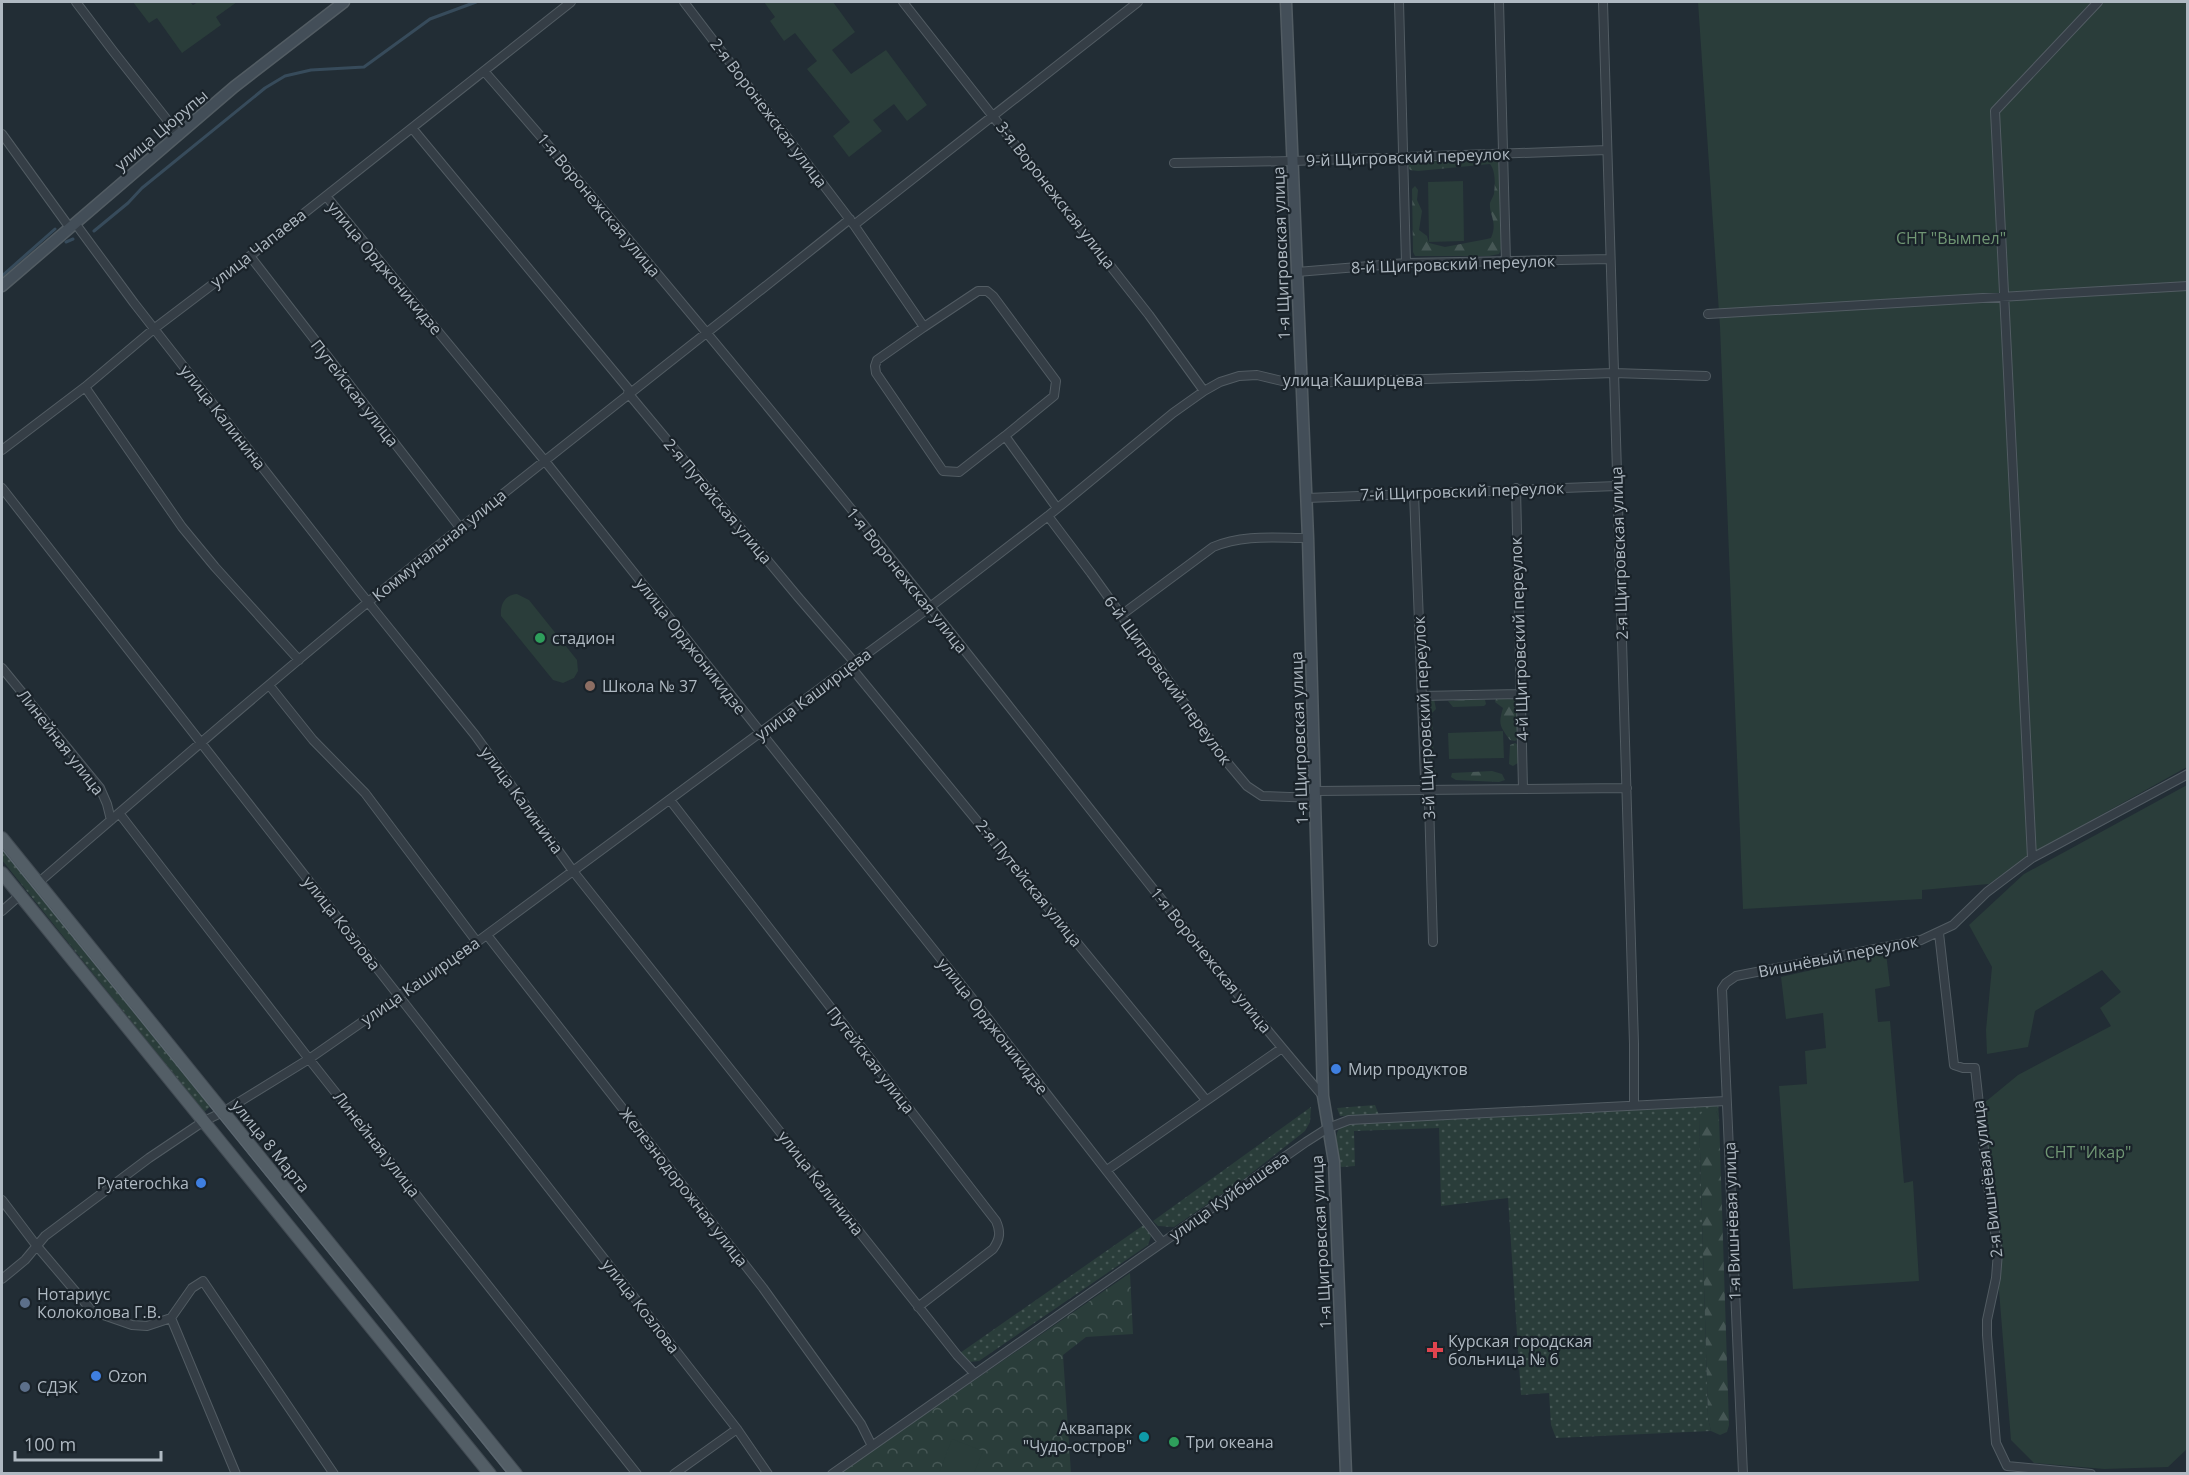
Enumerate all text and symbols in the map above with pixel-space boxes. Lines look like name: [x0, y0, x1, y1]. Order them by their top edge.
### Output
street label: 2-я Воронежская улица: [706, 34, 832, 192]
street label: улица Цюрупы: [110, 84, 212, 176]
street label: 3-я Воронежская улица: [991, 117, 1121, 273]
street label: 1-я Воронежская улица: [532, 128, 666, 282]
street label: 9-й Щигровский переулок: [1306, 142, 1511, 172]
street label: 1-я Щигровская улица: [1267, 166, 1295, 340]
street label: улица Орджоникидзе: [323, 197, 447, 339]
street label: улица Чапаева: [205, 204, 311, 292]
park label: СНТ "Вымпел": [1896, 227, 2006, 249]
street label: 8-й Щигровский переулок: [1351, 249, 1556, 279]
street label: Путейская улица: [306, 335, 404, 451]
street label: улица Калинина: [175, 360, 271, 474]
street label: улица Каширцева: [1283, 369, 1423, 391]
street label: 2-я Путейская улица: [659, 434, 777, 568]
street label: 2-я Щигровская улица: [1605, 466, 1633, 640]
street label: 7-й Щигровский переулок: [1360, 476, 1565, 506]
street label: Коммунальная улица: [367, 484, 511, 606]
street label: 1-я Воронежская улица: [841, 502, 973, 658]
street label: 4-й Щигровский переулок: [1504, 536, 1534, 741]
street label: улица Орджоникидзе: [631, 573, 751, 719]
street label: 6-й Щигровский переулок: [1099, 591, 1237, 770]
street label: 3-й Щигровский переулок: [1408, 615, 1440, 820]
place label: стадион: [552, 627, 615, 649]
marker: стадион: [533, 631, 547, 645]
street label: улица Каширцева: [750, 643, 876, 745]
street label: 1-я Щигровская улица: [1285, 651, 1313, 825]
place label: Школа № 37: [602, 675, 697, 697]
marker: Школа № 37: [583, 679, 597, 693]
street label: Линейная улица: [13, 684, 109, 800]
street label: улица Калинина: [476, 742, 568, 858]
street label: 2-я Путейская улица: [971, 815, 1087, 951]
street label: улица Козлова: [298, 871, 386, 975]
street label: 1-я Воронежская улица: [1145, 882, 1277, 1038]
street label: Вишнёвый переулок: [1756, 930, 1921, 982]
street label: улица Каширцева: [356, 932, 484, 1030]
street label: улица Орджоникидзе: [933, 953, 1053, 1099]
street label: Путейская улица: [822, 1002, 920, 1118]
place label: Мир продуктов: [1348, 1058, 1468, 1080]
marker: Мир продуктов: [1329, 1062, 1343, 1076]
street label: Линейная улица: [329, 1086, 425, 1202]
street label: улица 8 Марта: [227, 1095, 315, 1197]
street label: 2-я Вишнёвая улица: [1966, 1099, 2008, 1259]
street label: Железнодорожная улица: [615, 1103, 753, 1271]
street label: улица Калинина: [773, 1126, 869, 1240]
street label: 1-я Вишнёвая улица: [1718, 1141, 1746, 1301]
park label: СНТ "Икар": [2045, 1141, 2131, 1163]
street label: улица Куйбышева: [1165, 1146, 1293, 1246]
street label: 1-я Щигровская улица: [1305, 1155, 1337, 1329]
place label: Pyaterochka: [97, 1172, 189, 1194]
marker: Pyaterochka: [194, 1176, 208, 1190]
street label: улица Козлова: [597, 1254, 685, 1358]
place label: Нотариус Колоколова Г.В.: [37, 1283, 161, 1323]
marker: Нотариус Колоколова Г.В.: [18, 1296, 32, 1310]
place label: Курская городская больница № 6: [1448, 1330, 1592, 1370]
marker: Курская городская больница № 6: [1426, 1341, 1444, 1359]
place label: Ozon: [108, 1365, 147, 1387]
marker: Ozon: [89, 1369, 103, 1383]
place label: СДЭК: [37, 1376, 78, 1398]
marker: СДЭК: [18, 1380, 32, 1394]
place label: Аквапарк "Чудо-остров": [1023, 1417, 1133, 1457]
scale bar: [15, 1424, 160, 1462]
marker: Аквапарк "Чудо-остров": [1137, 1430, 1151, 1444]
place label: Три океана: [1186, 1431, 1274, 1453]
text: 100 m: [24, 1432, 76, 1456]
marker: Три океана: [1167, 1435, 1181, 1449]

